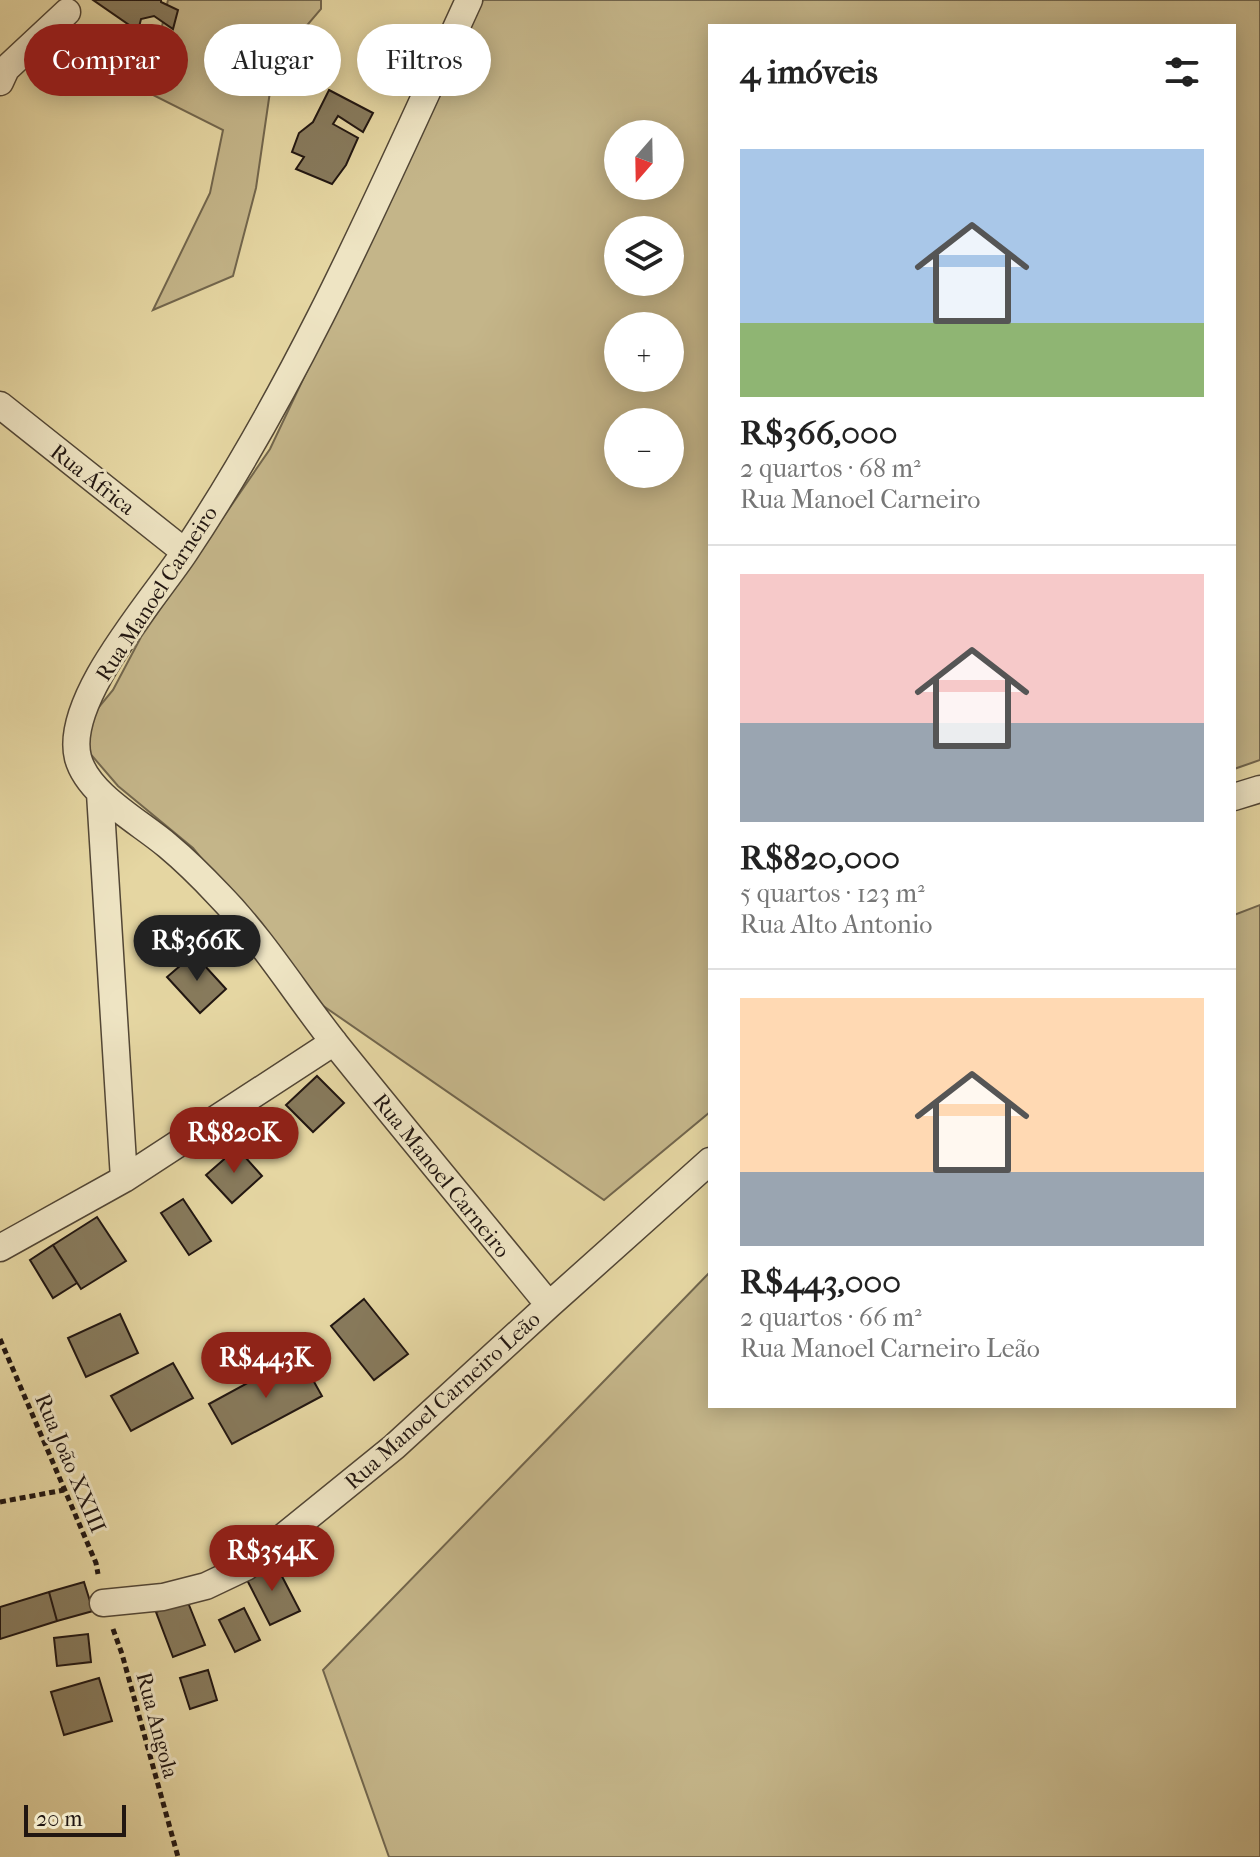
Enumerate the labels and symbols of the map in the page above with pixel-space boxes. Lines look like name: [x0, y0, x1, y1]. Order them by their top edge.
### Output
north arrow: [604, 120, 684, 200]
street label: Rua África: [45, 438, 141, 521]
street label: Rua Manoel Carneiro: [91, 501, 223, 686]
pin: R$366K: [132, 915, 262, 983]
street label: Rua Manoel Carneiro: [367, 1088, 515, 1263]
pin: R$820K: [169, 1107, 299, 1175]
street label: Rua Manoel Carneiro Leão: [340, 1306, 546, 1495]
pin: R$443K: [201, 1332, 331, 1400]
street label: Rua João XXIII: [29, 1390, 111, 1537]
pin: R$354K: [207, 1525, 337, 1593]
street label: Rua Angola: [130, 1669, 184, 1782]
scale bar: [24, 1801, 126, 1837]

